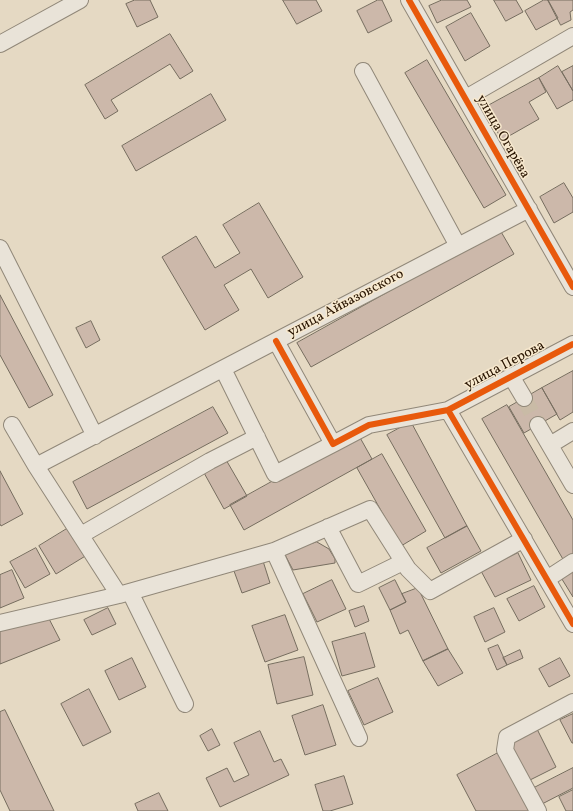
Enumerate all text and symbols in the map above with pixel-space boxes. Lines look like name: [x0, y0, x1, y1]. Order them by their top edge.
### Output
street label: улица Огарёва: [471, 92, 533, 182]
street label: улица Айвазовского: [285, 266, 407, 342]
street label: улица Перова: [462, 338, 548, 394]

